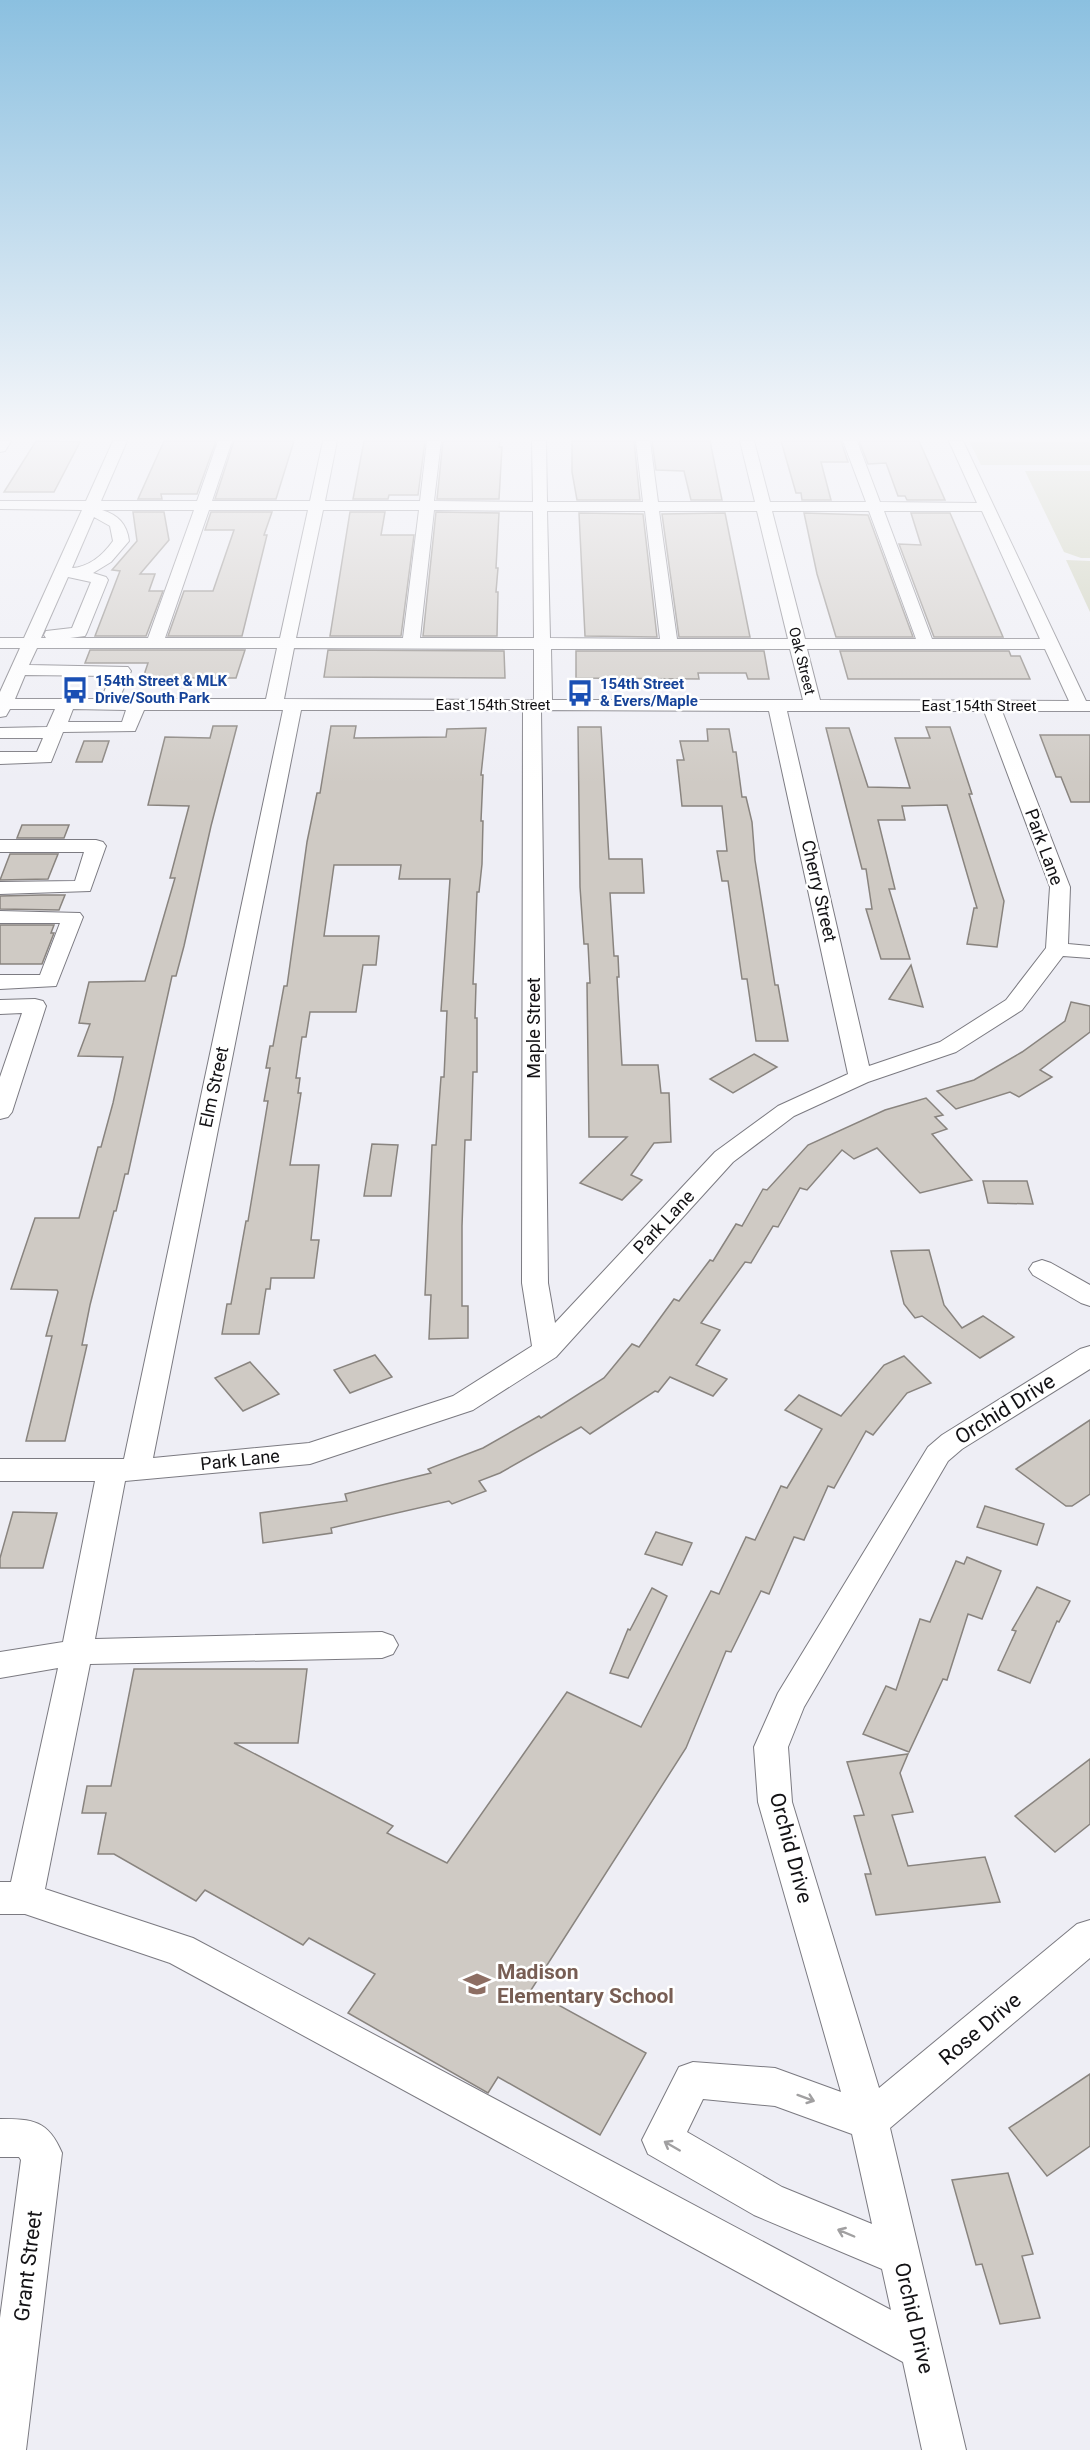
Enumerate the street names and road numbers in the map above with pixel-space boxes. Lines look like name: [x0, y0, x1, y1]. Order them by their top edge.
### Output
street label: Oak Street: [785, 625, 819, 697]
street label: East 154th Street: [436, 696, 550, 714]
street label: East 154th Street: [922, 697, 1036, 715]
street label: Park Lane: [1021, 806, 1068, 888]
street label: Cherry Street: [798, 838, 841, 944]
street label: Maple Street: [523, 977, 544, 1079]
street label: Elm Street: [195, 1044, 232, 1129]
street label: Park Lane: [629, 1185, 698, 1258]
street label: Orchid Drive: [951, 1369, 1059, 1449]
street label: Park Lane: [199, 1445, 281, 1474]
street label: Orchid Drive: [765, 1790, 817, 1906]
street label: Rose Drive: [934, 1988, 1026, 2070]
street label: Grant Street: [9, 2209, 47, 2323]
street label: Orchid Drive: [890, 2260, 938, 2376]

